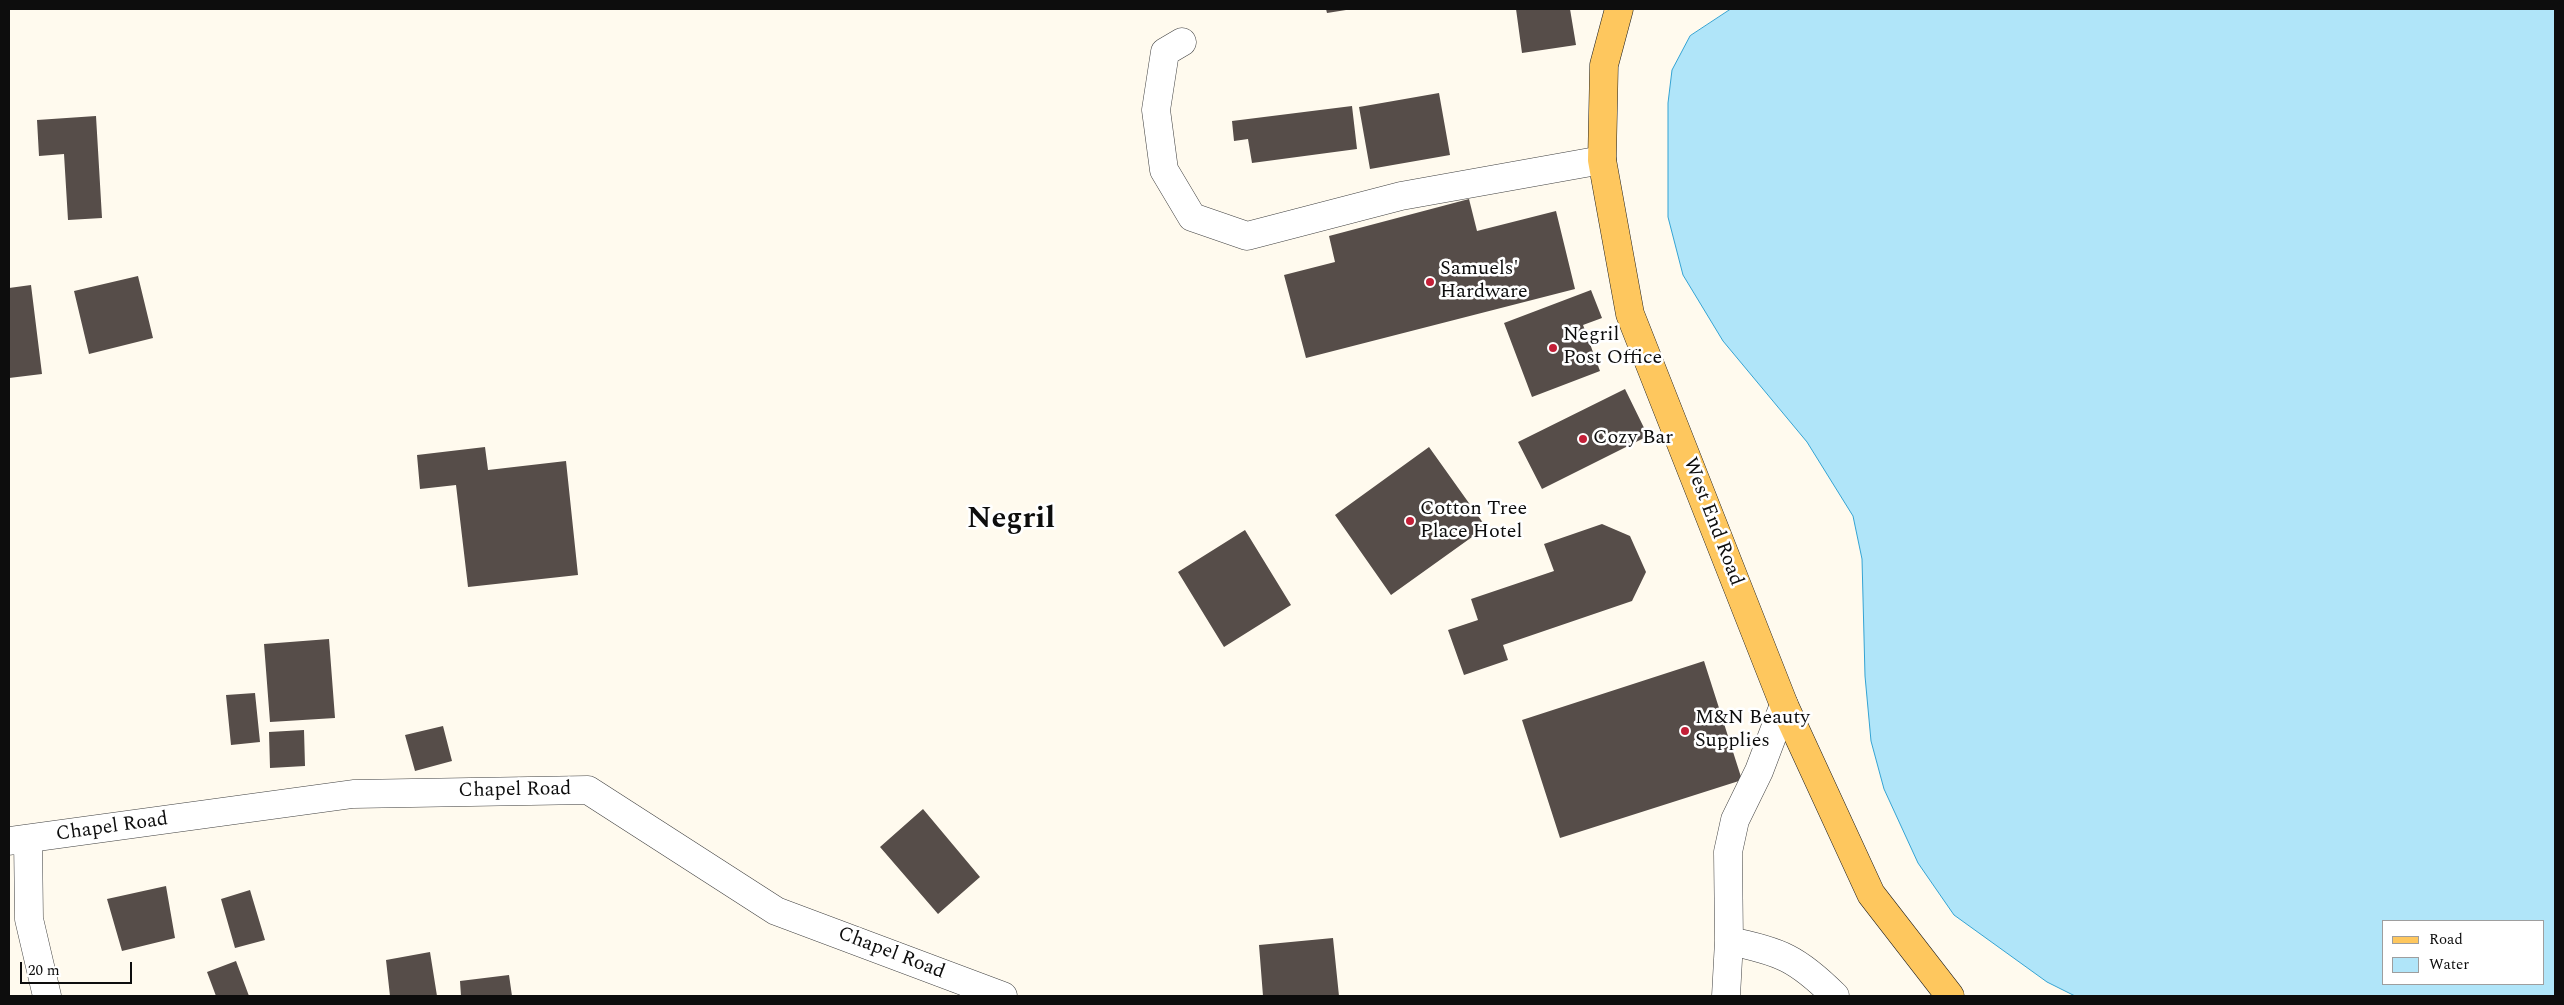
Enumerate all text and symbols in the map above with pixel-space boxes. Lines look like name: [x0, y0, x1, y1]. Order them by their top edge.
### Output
place label: Samuels' Hardware: [1440, 258, 1528, 305]
marker: Samuels' Hardware: [1424, 276, 1436, 288]
place label: Negril Post Office: [1563, 324, 1662, 371]
marker: Negril Post Office: [1547, 342, 1559, 354]
place label: Cozy Bar: [1593, 427, 1673, 451]
marker: Cozy Bar: [1577, 433, 1589, 445]
street label: West End Road: [1677, 455, 1747, 589]
place label: Cotton Tree Place Hotel: [1420, 498, 1527, 545]
district label: Negril: [967, 503, 1055, 539]
marker: Cotton Tree Place Hotel: [1404, 515, 1416, 527]
place label: M&N Beauty Supplies: [1695, 707, 1810, 754]
marker: M&N Beauty Supplies: [1679, 725, 1691, 737]
street label: Chapel Road: [458, 778, 572, 804]
street label: Chapel Road: [54, 808, 170, 848]
legend: [2382, 920, 2544, 985]
street label: Chapel Road: [834, 923, 948, 985]
text: Road: [2429, 928, 2463, 951]
scale bar: [22, 952, 135, 984]
text: Water: [2429, 953, 2469, 976]
text: 20 m: [28, 959, 60, 982]

